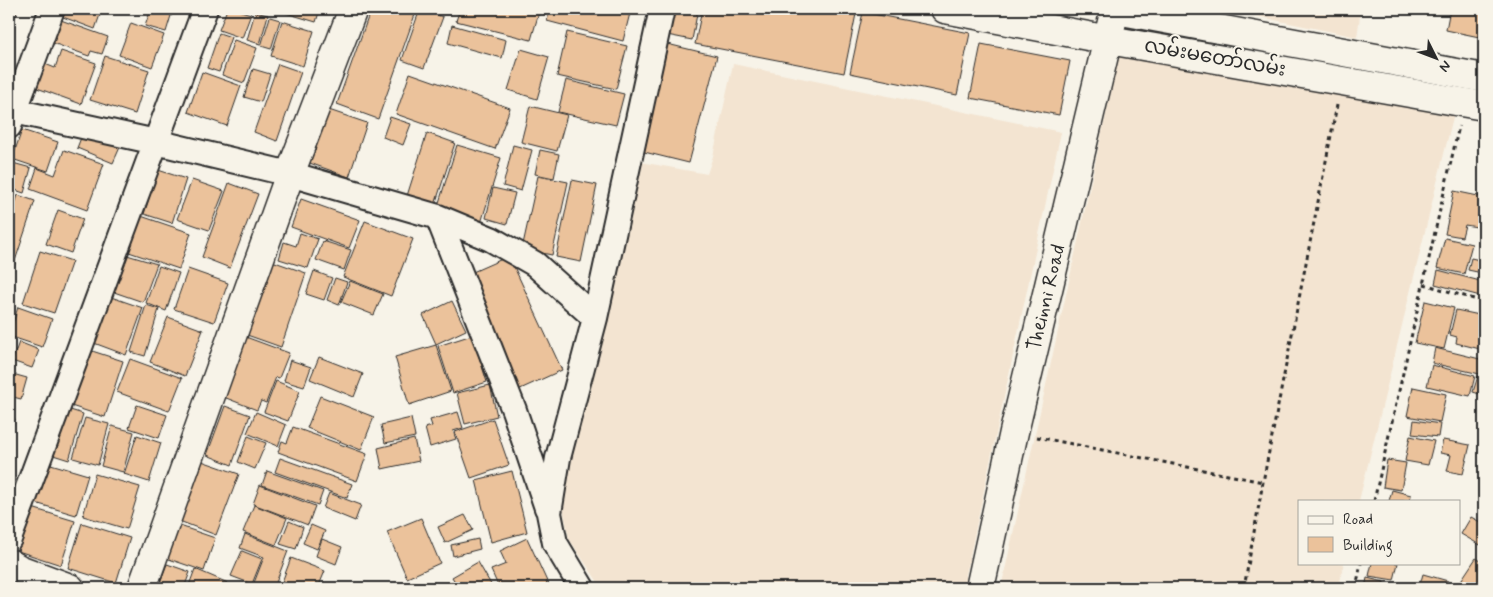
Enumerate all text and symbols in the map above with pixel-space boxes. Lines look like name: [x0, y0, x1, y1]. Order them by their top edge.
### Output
street label: လမ်းမတော်လမ်း: [1142, 30, 1288, 84]
north arrow: [1410, 32, 1460, 82]
text: N: [1435, 57, 1455, 76]
street label: Theinni Road: [1020, 241, 1072, 353]
legend: [1298, 500, 1460, 564]
text: Road: [1343, 510, 1373, 530]
text: Building: [1343, 536, 1393, 557]

